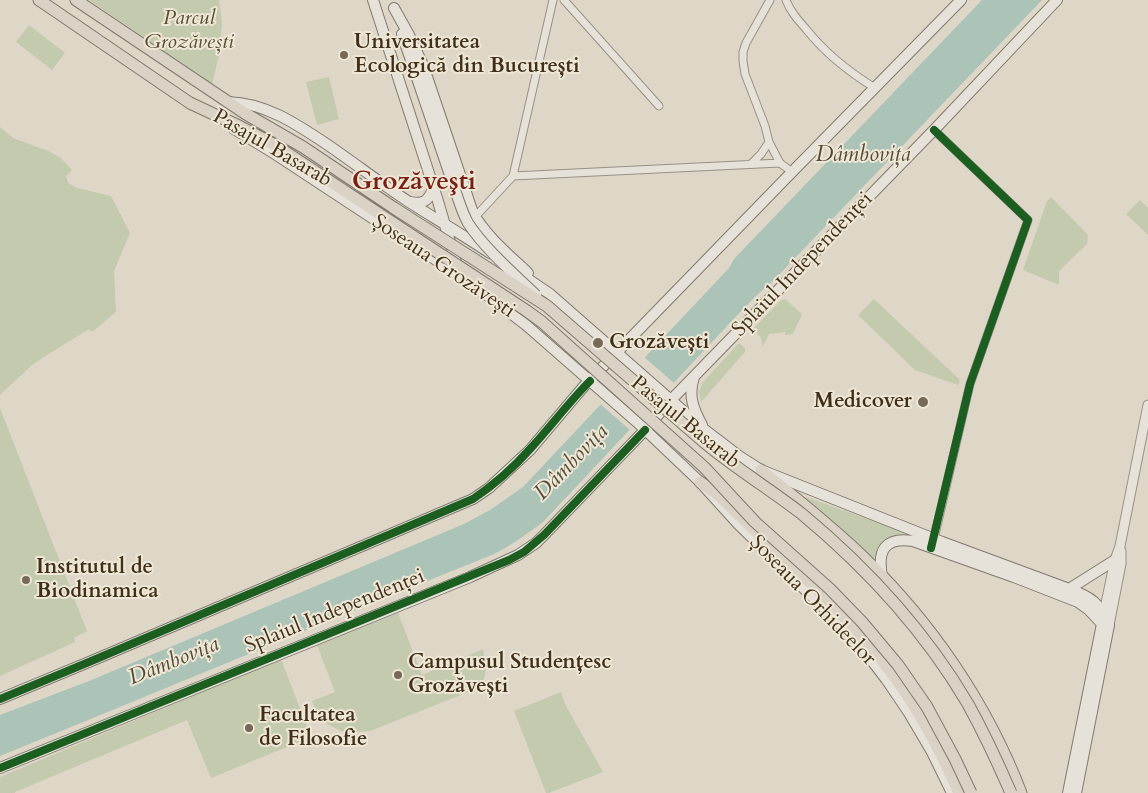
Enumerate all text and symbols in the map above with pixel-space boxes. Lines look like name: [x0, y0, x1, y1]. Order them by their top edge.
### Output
park label: Parcul Grozăvești: [144, 6, 234, 56]
place label: Universitatea Ecologică din București: [354, 30, 580, 80]
marker: Universitatea Ecologică din București: [338, 49, 350, 61]
street label: Pasajul Basarab: [208, 105, 336, 193]
water label: Dâmbovița: [815, 143, 911, 169]
district label: Grozăveşti: [352, 167, 476, 199]
street label: Splaiul Independenței: [727, 187, 879, 343]
street label: Șoseaua Grozăvești: [367, 210, 519, 324]
place label: Grozăvești: [609, 330, 709, 356]
marker: Grozăvești: [591, 336, 605, 350]
street label: Pasajul Basarab: [625, 371, 745, 475]
place label: Medicover: [814, 389, 912, 415]
marker: Medicover: [916, 395, 930, 409]
water label: Dâmbovița: [529, 420, 615, 506]
street label: Șoseaua Orhideelor: [743, 531, 881, 671]
place label: Institutul de Biodinamica: [36, 555, 159, 605]
street label: Splaiul Independenței: [241, 564, 429, 660]
marker: Institutul de Biodinamica: [20, 574, 32, 586]
water label: Dâmbovița: [125, 632, 223, 692]
place label: Campusul Studențesc Grozăvești: [408, 650, 611, 700]
marker: Campusul Studențesc Grozăvești: [392, 669, 404, 681]
place label: Facultatea de Filosofie: [259, 703, 367, 753]
marker: Facultatea de Filosofie: [243, 722, 255, 734]

